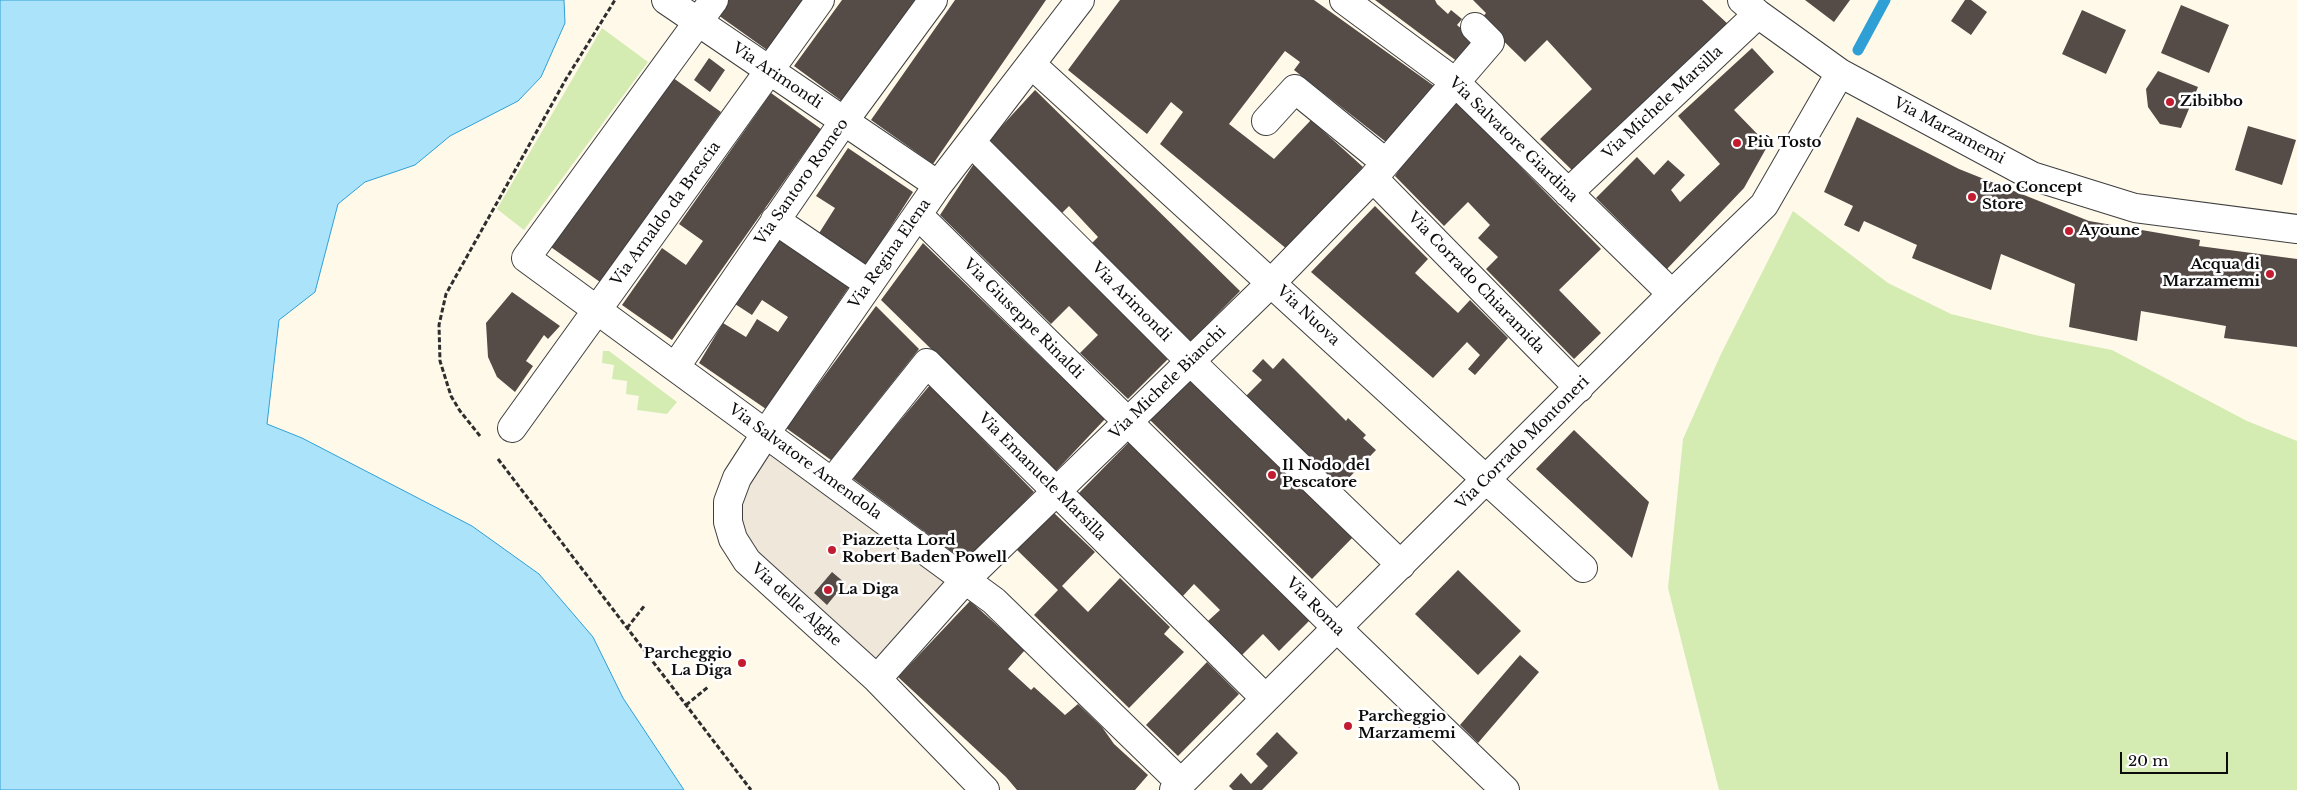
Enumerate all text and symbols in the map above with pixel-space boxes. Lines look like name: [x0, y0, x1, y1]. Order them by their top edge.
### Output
street label: Via Arimondi: [729, 39, 825, 113]
street label: Via Michele Marsilla: [1599, 43, 1727, 163]
street label: Via Salvatore Giardina: [1445, 74, 1581, 206]
place label: Zibibbo: [2180, 93, 2243, 111]
street label: Via Marzamemi: [1890, 94, 2008, 168]
marker: Zibibbo: [2164, 96, 2176, 108]
street label: Via Santoro Romeo: [752, 115, 852, 249]
place label: Più Tosto: [1747, 134, 1822, 152]
marker: Più Tosto: [1731, 137, 1743, 149]
street label: Via Arnaldo da Brescia: [608, 138, 724, 290]
place label: Lao Concept Store: [1982, 179, 2082, 214]
marker: Lao Concept Store: [1966, 191, 1978, 203]
street label: Via Regina Elena: [845, 196, 935, 312]
street label: Via Corrado Chiaramida: [1404, 209, 1548, 357]
place label: Ayoune: [2079, 222, 2140, 240]
marker: Ayoune: [2063, 225, 2075, 237]
street label: Via Giuseppe Rinaldi: [959, 255, 1087, 383]
place label: Acqua di Marzamemi: [2162, 256, 2260, 291]
street label: Via Arimondi: [1088, 259, 1174, 345]
marker: Acqua di Marzamemi: [2264, 268, 2276, 280]
street label: Via Nuova: [1273, 282, 1343, 350]
street label: Via Michele Bianchi: [1106, 323, 1230, 443]
street label: Via Corrado Montoneri: [1453, 373, 1593, 513]
street label: Via Salvatore Amendola: [725, 400, 885, 524]
street label: Via Emanuele Marsilla: [974, 409, 1110, 545]
place label: Il Nodo del Pescatore: [1282, 457, 1370, 492]
marker: Il Nodo del Pescatore: [1266, 469, 1278, 481]
place label: Piazzetta Lord Robert Baden Powell: [842, 532, 1007, 567]
marker: Piazzetta Lord Robert Baden Powell: [826, 544, 838, 556]
street label: Via delle Alghe: [747, 560, 845, 650]
street label: Via Roma: [1282, 574, 1348, 640]
place label: La Diga: [838, 581, 899, 599]
marker: La Diga: [822, 584, 834, 596]
place label: Parcheggio La Diga: [644, 645, 732, 680]
marker: Parcheggio La Diga: [736, 657, 748, 669]
place label: Parcheggio Marzamemi: [1358, 708, 1456, 743]
marker: Parcheggio Marzamemi: [1342, 720, 1354, 732]
scale bar: [2122, 742, 2230, 774]
text: 20 m: [2128, 751, 2168, 770]

